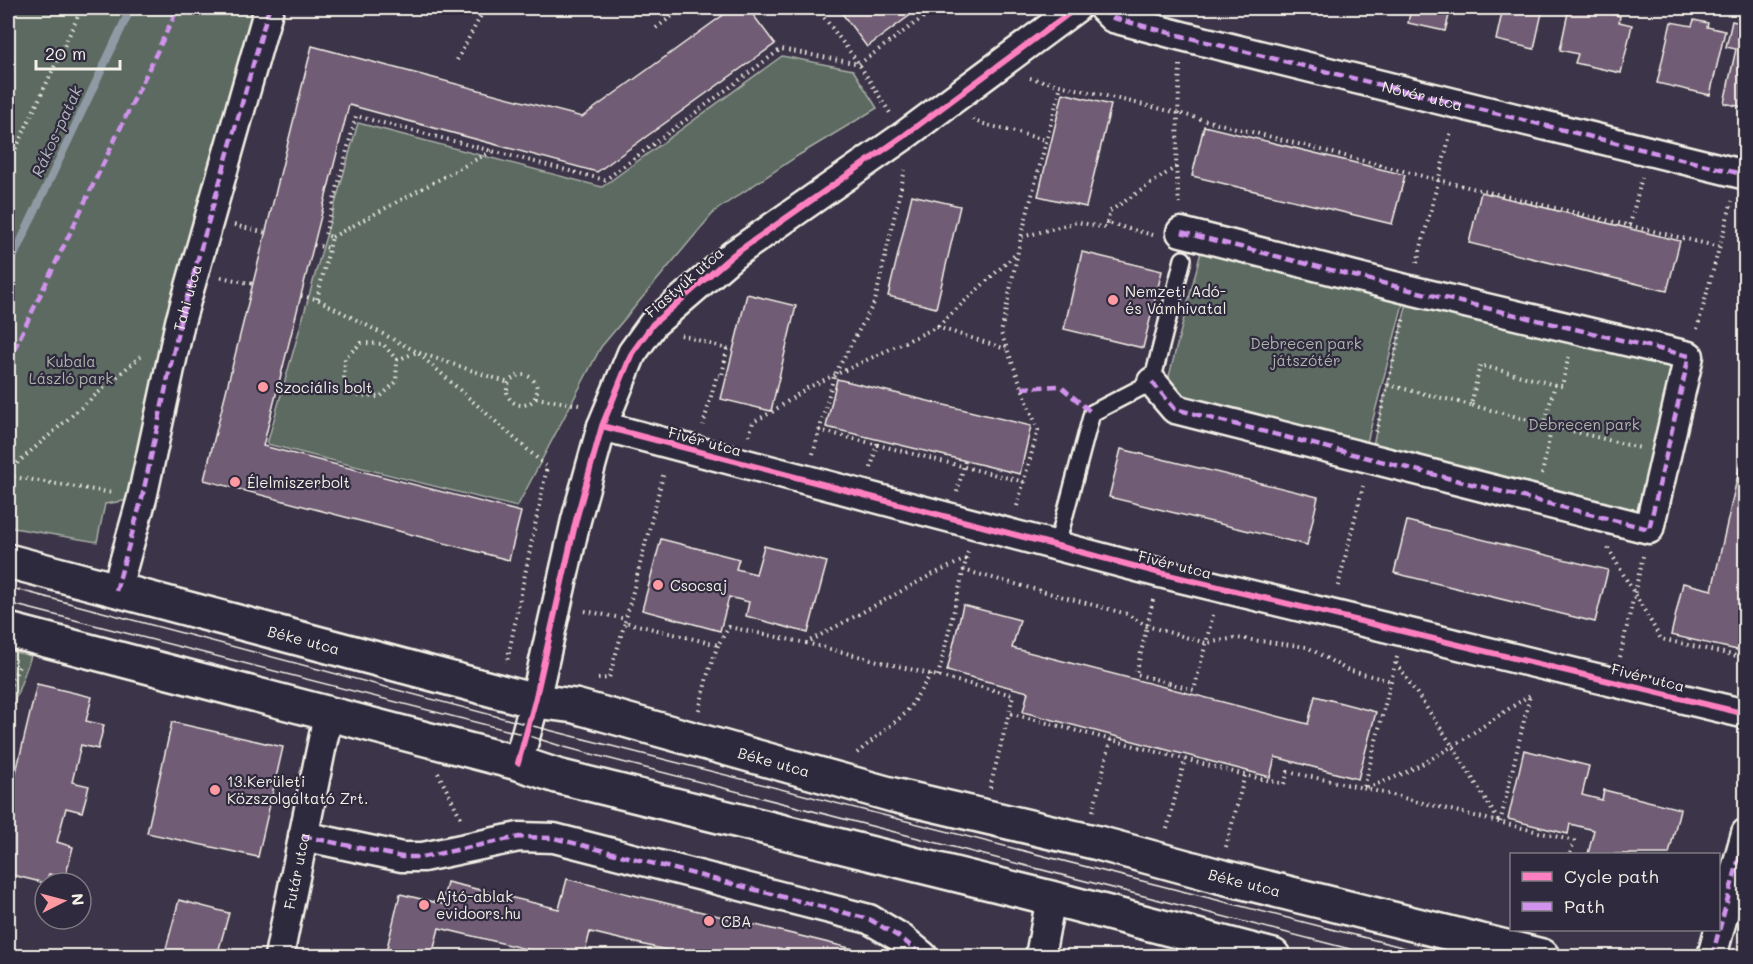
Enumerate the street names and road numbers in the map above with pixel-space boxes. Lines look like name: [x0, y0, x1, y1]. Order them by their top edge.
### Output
street label: Nővér utca: [1380, 76, 1465, 115]
street label: Fiastyúk utca: [640, 242, 728, 322]
street label: Tahi utca: [168, 262, 206, 333]
street label: Fivér utca: [666, 422, 744, 460]
street label: Fivér utca: [1136, 545, 1214, 583]
street label: Béke utca: [266, 620, 342, 659]
street label: Fivér utca: [1609, 658, 1687, 696]
street label: Béke utca: [736, 742, 812, 781]
street label: Futár utca: [279, 831, 314, 911]
street label: Béke utca: [1206, 864, 1283, 901]

